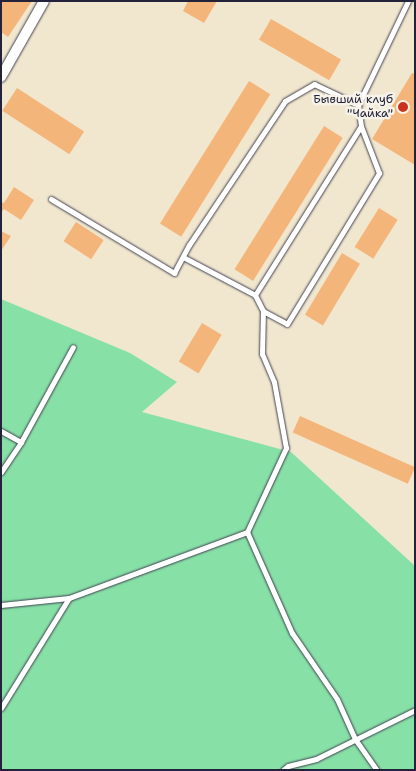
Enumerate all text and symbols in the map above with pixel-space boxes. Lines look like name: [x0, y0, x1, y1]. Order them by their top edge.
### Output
place label: Бывший клуб "Чайка": [313, 93, 393, 121]
marker: Бывший клуб "Чайка": [397, 101, 409, 113]

